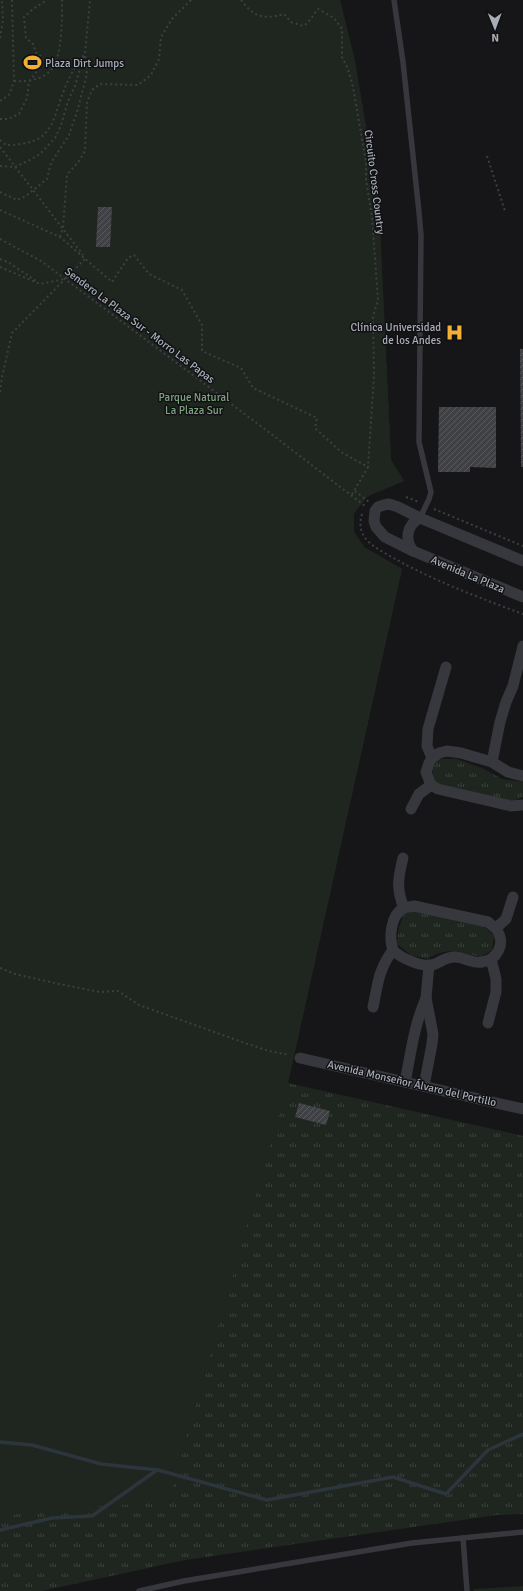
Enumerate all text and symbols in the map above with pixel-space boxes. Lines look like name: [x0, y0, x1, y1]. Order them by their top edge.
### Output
north arrow: [475, 8, 515, 48]
text: N: [491, 31, 499, 44]
sports icon: Plaza Dirt Jumps: [22, 53, 42, 73]
place label: Plaza Dirt Jumps: [45, 57, 124, 70]
street label: Circuito Cross Country: [362, 129, 387, 236]
street label: Sendero La Plaza Sur - Morro Las Papas: [62, 265, 217, 386]
place label: Clínica Universidad de los Andes: [350, 321, 441, 347]
hospital icon: Clínica Universidad de los Andes: [444, 323, 464, 343]
park label: Parque Natural La Plaza Sur: [159, 391, 229, 417]
street label: Avenida La Plaza: [429, 553, 507, 596]
street label: Avenida Monseñor Álvaro del Portillo: [326, 1057, 498, 1109]

